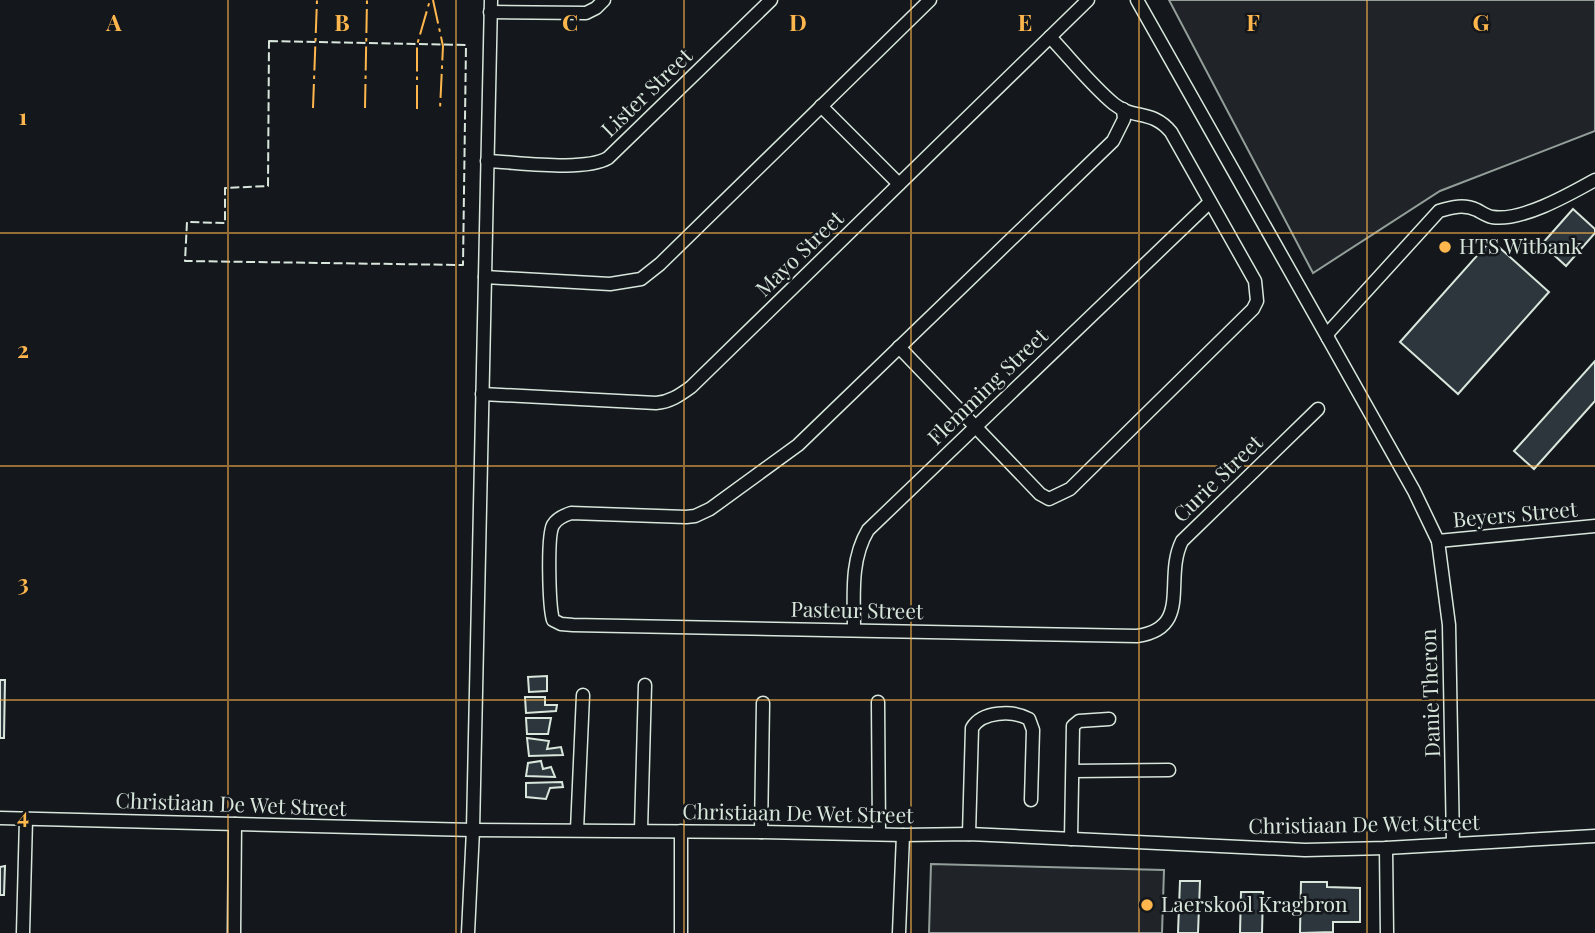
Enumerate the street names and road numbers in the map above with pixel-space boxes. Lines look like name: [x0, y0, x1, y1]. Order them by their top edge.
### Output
street label: Lister Street: [594, 41, 698, 142]
street label: Mayo Street: [749, 203, 849, 302]
street label: Flemming Street: [921, 321, 1053, 450]
street label: Curie Street: [1166, 427, 1268, 527]
street label: Beyers Street: [1451, 494, 1579, 532]
street label: Pasteur Street: [790, 594, 924, 624]
street label: Danie Theron: [1413, 628, 1445, 758]
street label: Christiaan De Wet Street: [115, 785, 348, 821]
street label: Christiaan De Wet Street: [682, 796, 914, 828]
street label: Christiaan De Wet Street: [1248, 807, 1480, 839]

